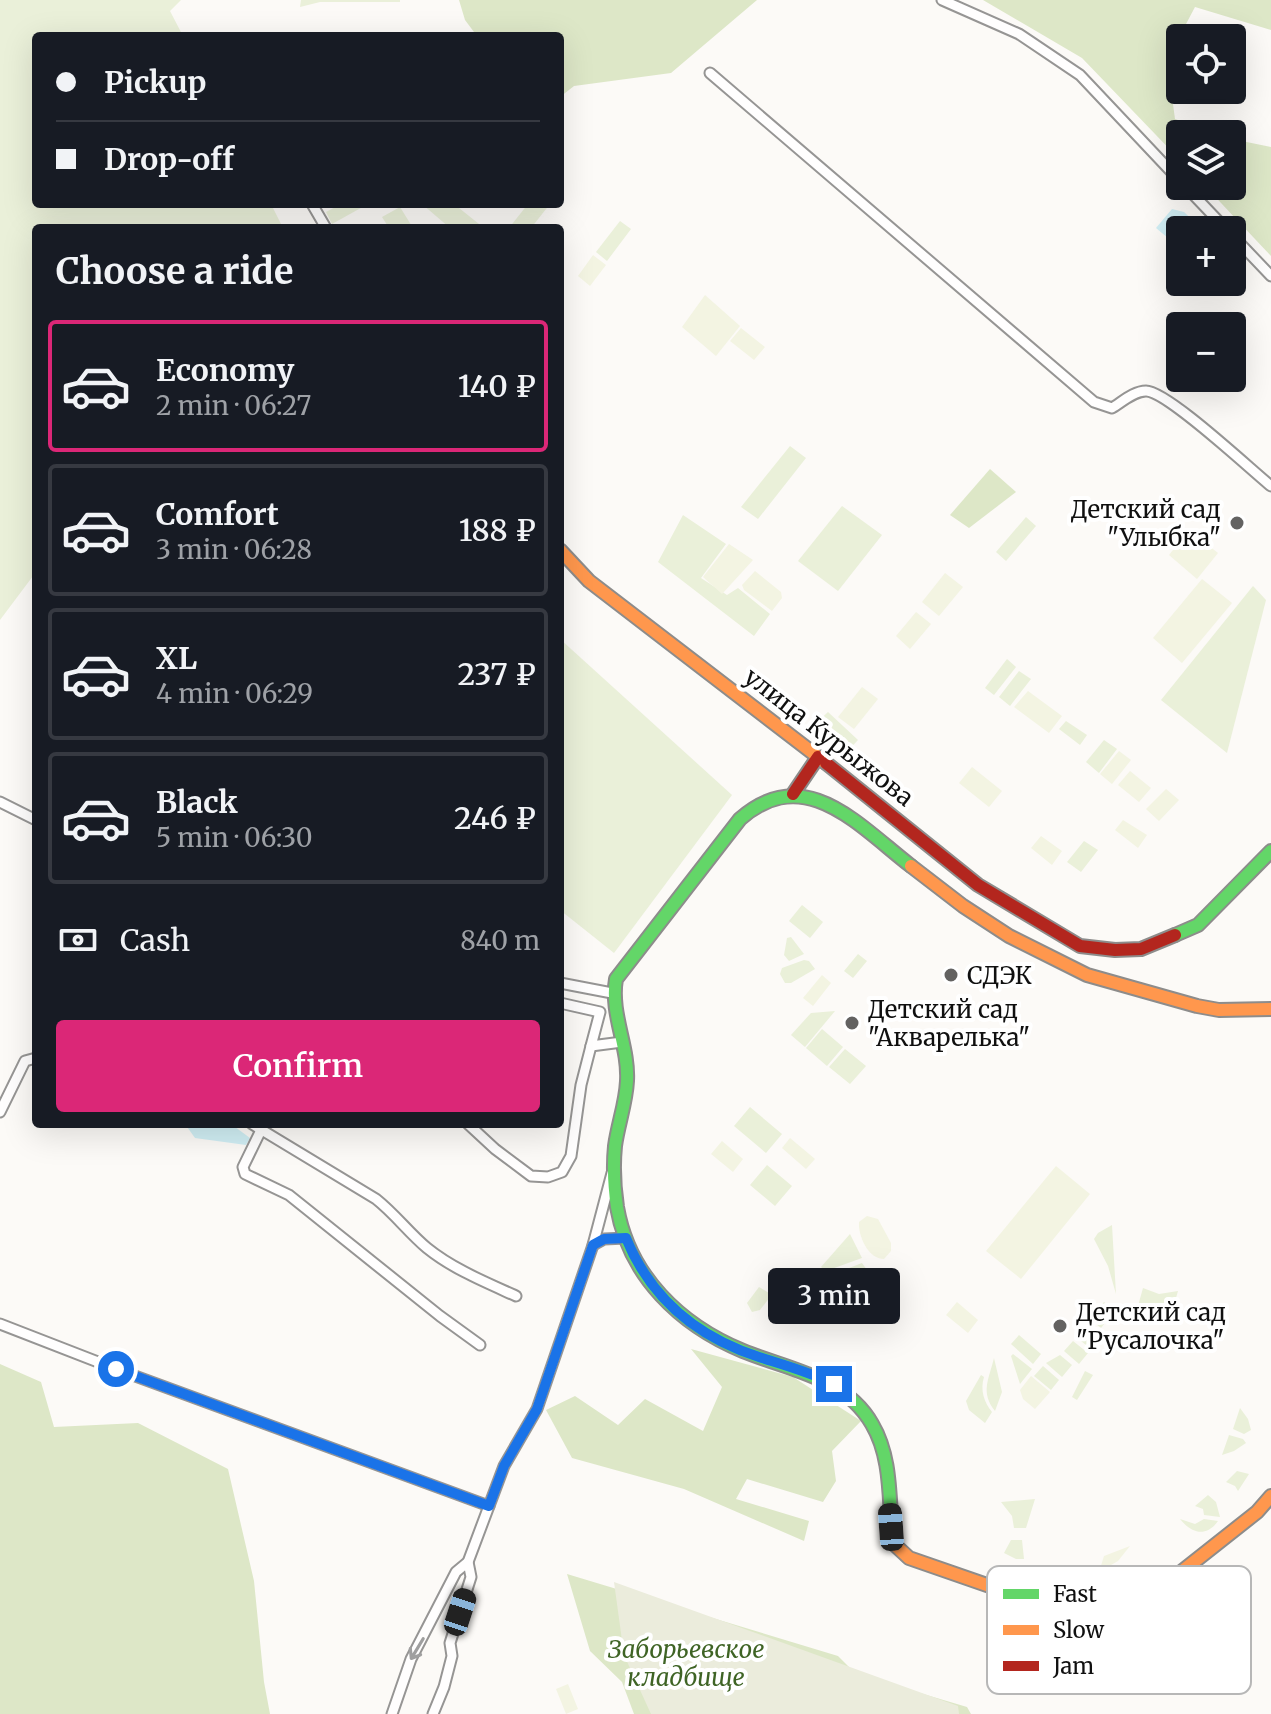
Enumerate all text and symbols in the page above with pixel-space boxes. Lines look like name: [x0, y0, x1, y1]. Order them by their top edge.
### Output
map controls: [1166, 24, 1246, 392]
button: locate: [1166, 24, 1246, 104]
text: Pickup: [104, 63, 206, 101]
button: layers: [1166, 120, 1246, 200]
text: Drop-off: [104, 140, 234, 178]
button: +: [1166, 216, 1246, 296]
text: Choose a ride: [56, 249, 293, 294]
button: −: [1166, 312, 1246, 392]
icon: car: [60, 350, 132, 422]
text: Economy: [156, 351, 294, 389]
text: 140 ₽: [458, 367, 536, 405]
text: 2 min · 06:27: [156, 389, 311, 422]
icon: car: [60, 494, 132, 566]
place label: Детский сад "Улыбка": [1071, 494, 1221, 553]
text: Comfort: [156, 495, 279, 533]
text: 188 ₽: [459, 511, 536, 549]
marker: Детский сад "Улыбка": [1228, 514, 1246, 532]
text: 3 min · 06:28: [156, 533, 312, 566]
icon: car: [60, 638, 132, 710]
text: XL: [156, 639, 197, 677]
text: 237 ₽: [457, 655, 536, 693]
street label: улица Курыжова: [738, 661, 920, 813]
text: 4 min · 06:29: [156, 677, 313, 710]
icon: car: [60, 782, 132, 854]
text: Black: [156, 783, 238, 821]
text: 246 ₽: [454, 799, 536, 837]
text: 5 min · 06:30: [156, 821, 313, 854]
icon: cash: [56, 918, 100, 962]
text: Cash: [120, 921, 190, 959]
text: 840 m: [460, 924, 540, 957]
place label: СДЭК: [967, 960, 1032, 991]
marker: СДЭК: [942, 966, 960, 984]
place label: Детский сад "Акварелька": [868, 994, 1030, 1053]
marker: Детский сад "Акварелька": [843, 1014, 861, 1032]
button: Confirm: [56, 1020, 540, 1112]
callout: 3 min: [768, 1268, 900, 1324]
text: 3 min: [798, 1279, 870, 1312]
place label: Детский сад "Русалочка": [1076, 1297, 1226, 1356]
marker: Детский сад "Русалочка": [1051, 1317, 1069, 1335]
route start: [98, 1351, 134, 1387]
route end: [816, 1366, 852, 1402]
car: [877, 1502, 905, 1552]
legend: [987, 1566, 1251, 1694]
text: Fast: [1053, 1580, 1097, 1608]
car: [441, 1585, 479, 1639]
text: Slow: [1053, 1616, 1104, 1644]
park label: Заборьевское кладбище: [608, 1634, 764, 1693]
one-way arrow: [409, 1637, 425, 1660]
text: Jam: [1052, 1652, 1094, 1680]

